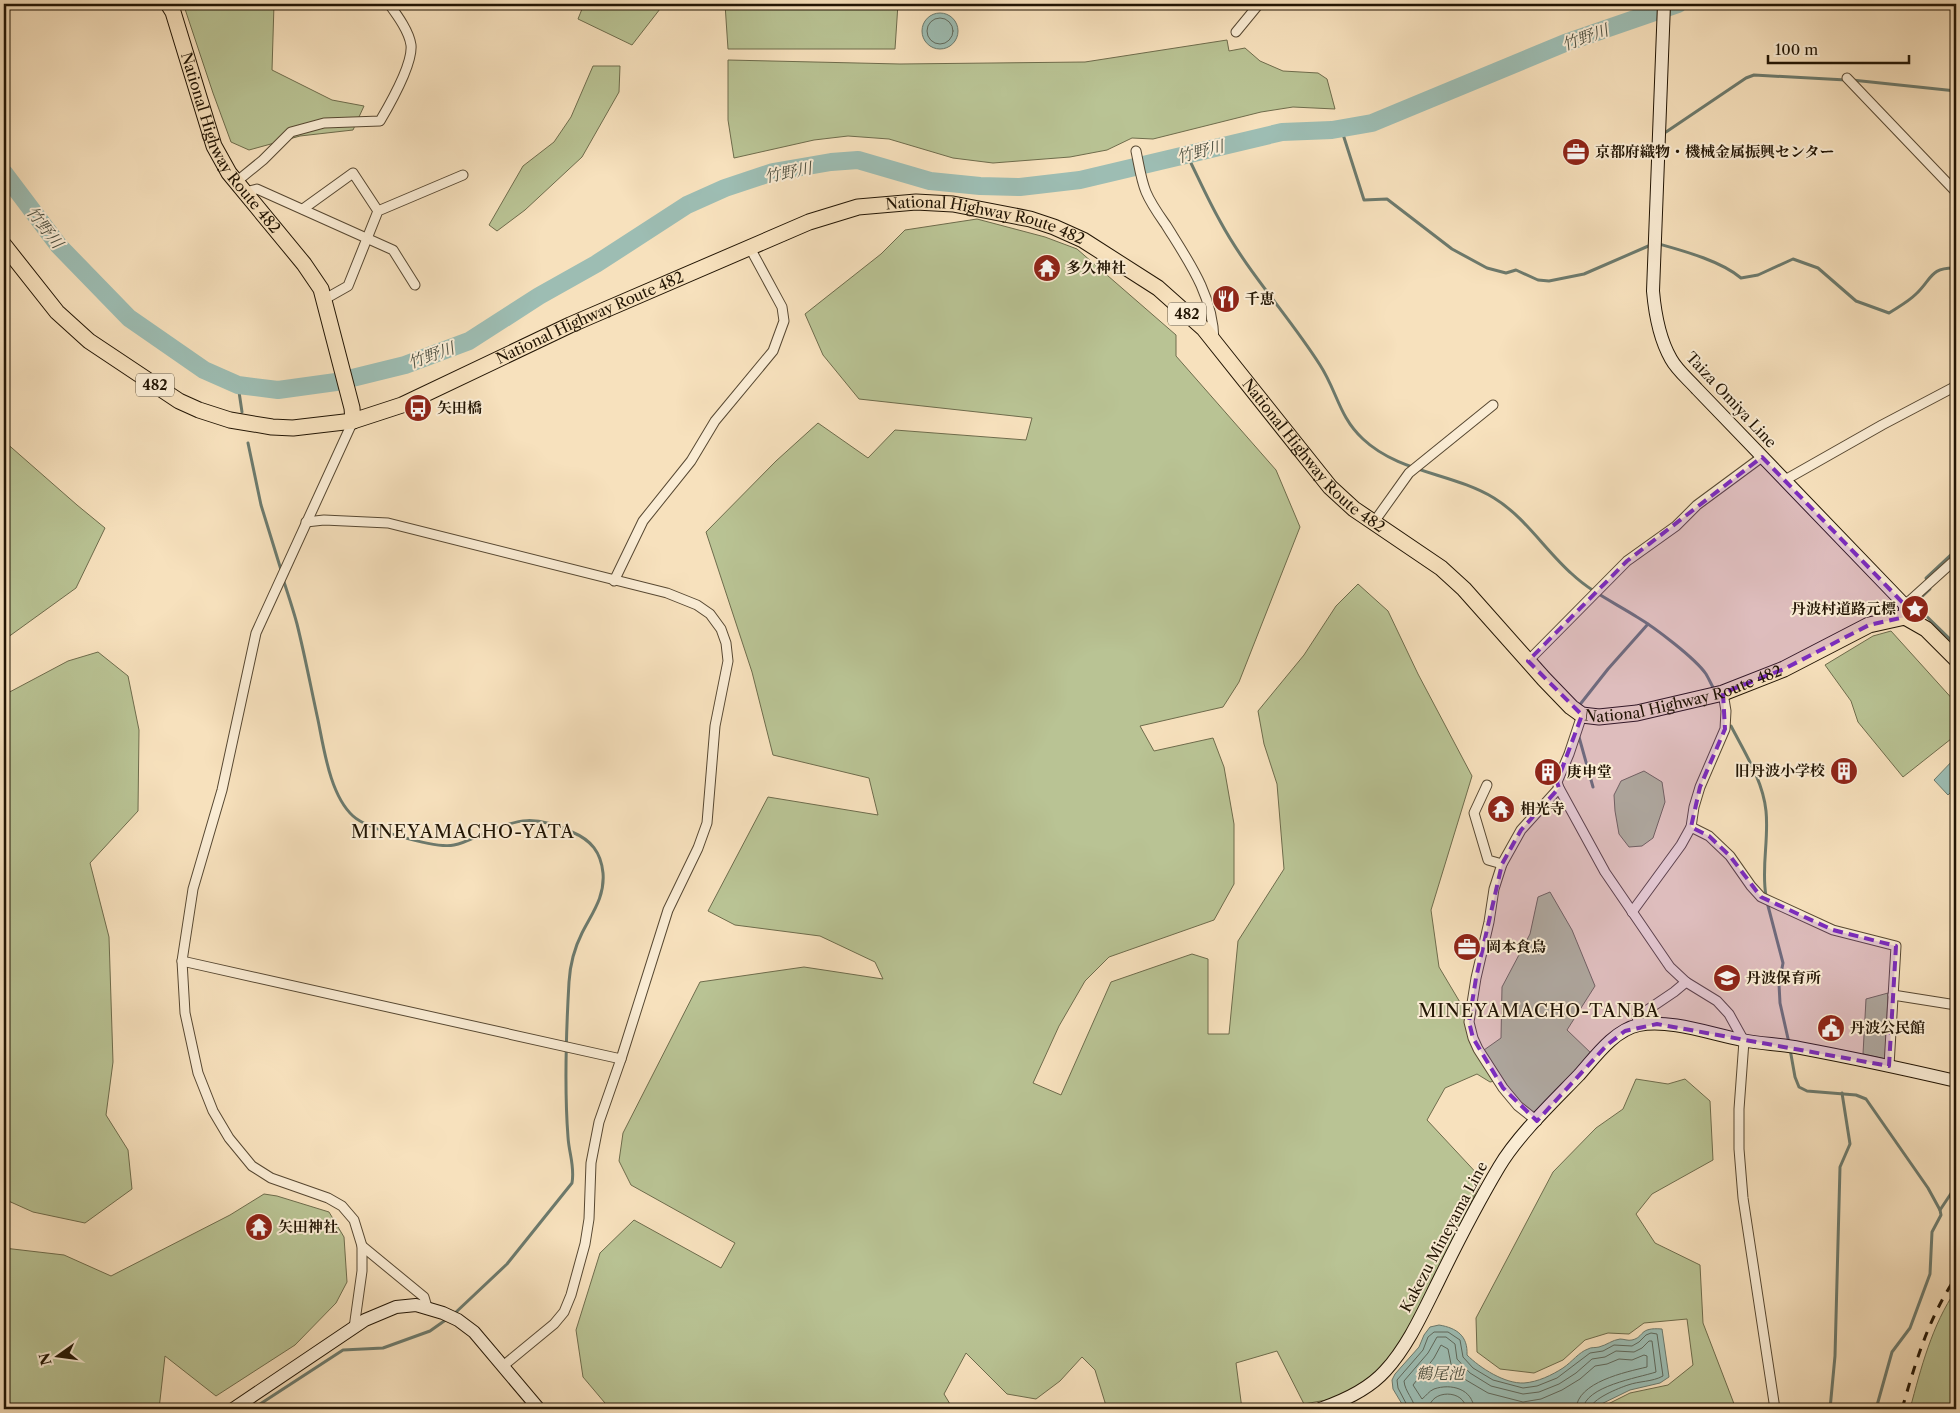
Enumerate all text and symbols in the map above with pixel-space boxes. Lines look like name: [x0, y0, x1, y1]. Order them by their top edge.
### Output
water label: 竹野川: [1559, 19, 1613, 55]
scale bar: [1768, 32, 1909, 64]
text: 100 m: [1775, 40, 1818, 59]
street label: National Highway Route 482: [177, 50, 285, 237]
water label: 竹野川: [1174, 135, 1228, 167]
office icon: 京都府織物・機械金属振興センター: [1561, 137, 1591, 167]
place label: 京都府織物・機械金属振興センター: [1595, 142, 1834, 161]
water label: 竹野川: [763, 157, 815, 186]
street label: National Highway Route 482: [885, 192, 1088, 248]
water label: 竹野川: [22, 202, 69, 254]
temple icon: 多久神社: [1032, 253, 1062, 283]
place label: 多久神社: [1066, 258, 1126, 277]
street label: National Highway Route 482: [493, 267, 687, 368]
restaurant icon: 千恵: [1211, 284, 1241, 314]
place label: 千恵: [1245, 289, 1275, 308]
road number: 482: [1168, 302, 1206, 326]
water label: 竹野川: [405, 337, 459, 373]
street label: Taiza Omiya Line: [1682, 348, 1781, 452]
road number: 482: [136, 374, 174, 396]
street label: National Highway Route 482: [1238, 375, 1389, 536]
bus stop icon: 矢田橋: [403, 393, 433, 423]
place label: 矢田橋: [437, 398, 482, 417]
place icon: 丹波村道路元標: [1900, 594, 1930, 624]
place label: 丹波村道路元標: [1791, 599, 1896, 618]
street label: National Highway Route 482: [1583, 661, 1785, 726]
building icon: 旧丹波小学校: [1829, 756, 1859, 786]
building icon: 庚申堂: [1533, 757, 1563, 787]
place label: 旧丹波小学校: [1735, 761, 1825, 780]
place label: 庚申堂: [1567, 762, 1612, 781]
temple icon: 相光寺: [1486, 794, 1516, 824]
place label: 相光寺: [1520, 799, 1565, 818]
district label: MINEYAMACHO-YATA: [351, 821, 575, 843]
office icon: 岡本食鳥: [1452, 932, 1482, 962]
place label: 岡本食鳥: [1486, 937, 1546, 956]
school or university icon: 丹波保育所: [1712, 963, 1742, 993]
place label: 丹波保育所: [1746, 968, 1821, 987]
district label: MINEYAMACHO-TANBA: [1418, 1000, 1660, 1022]
public building icon: 丹波公民館: [1816, 1013, 1846, 1043]
place label: 丹波公民館: [1850, 1018, 1925, 1037]
street label: Kakezu Mineyama Line: [1396, 1158, 1491, 1315]
temple icon: 矢田神社: [244, 1212, 274, 1242]
place label: 矢田神社: [278, 1217, 338, 1236]
north arrow: [32, 1330, 82, 1380]
text: N: [35, 1351, 56, 1367]
water label: 鶴尾池: [1416, 1363, 1466, 1383]

